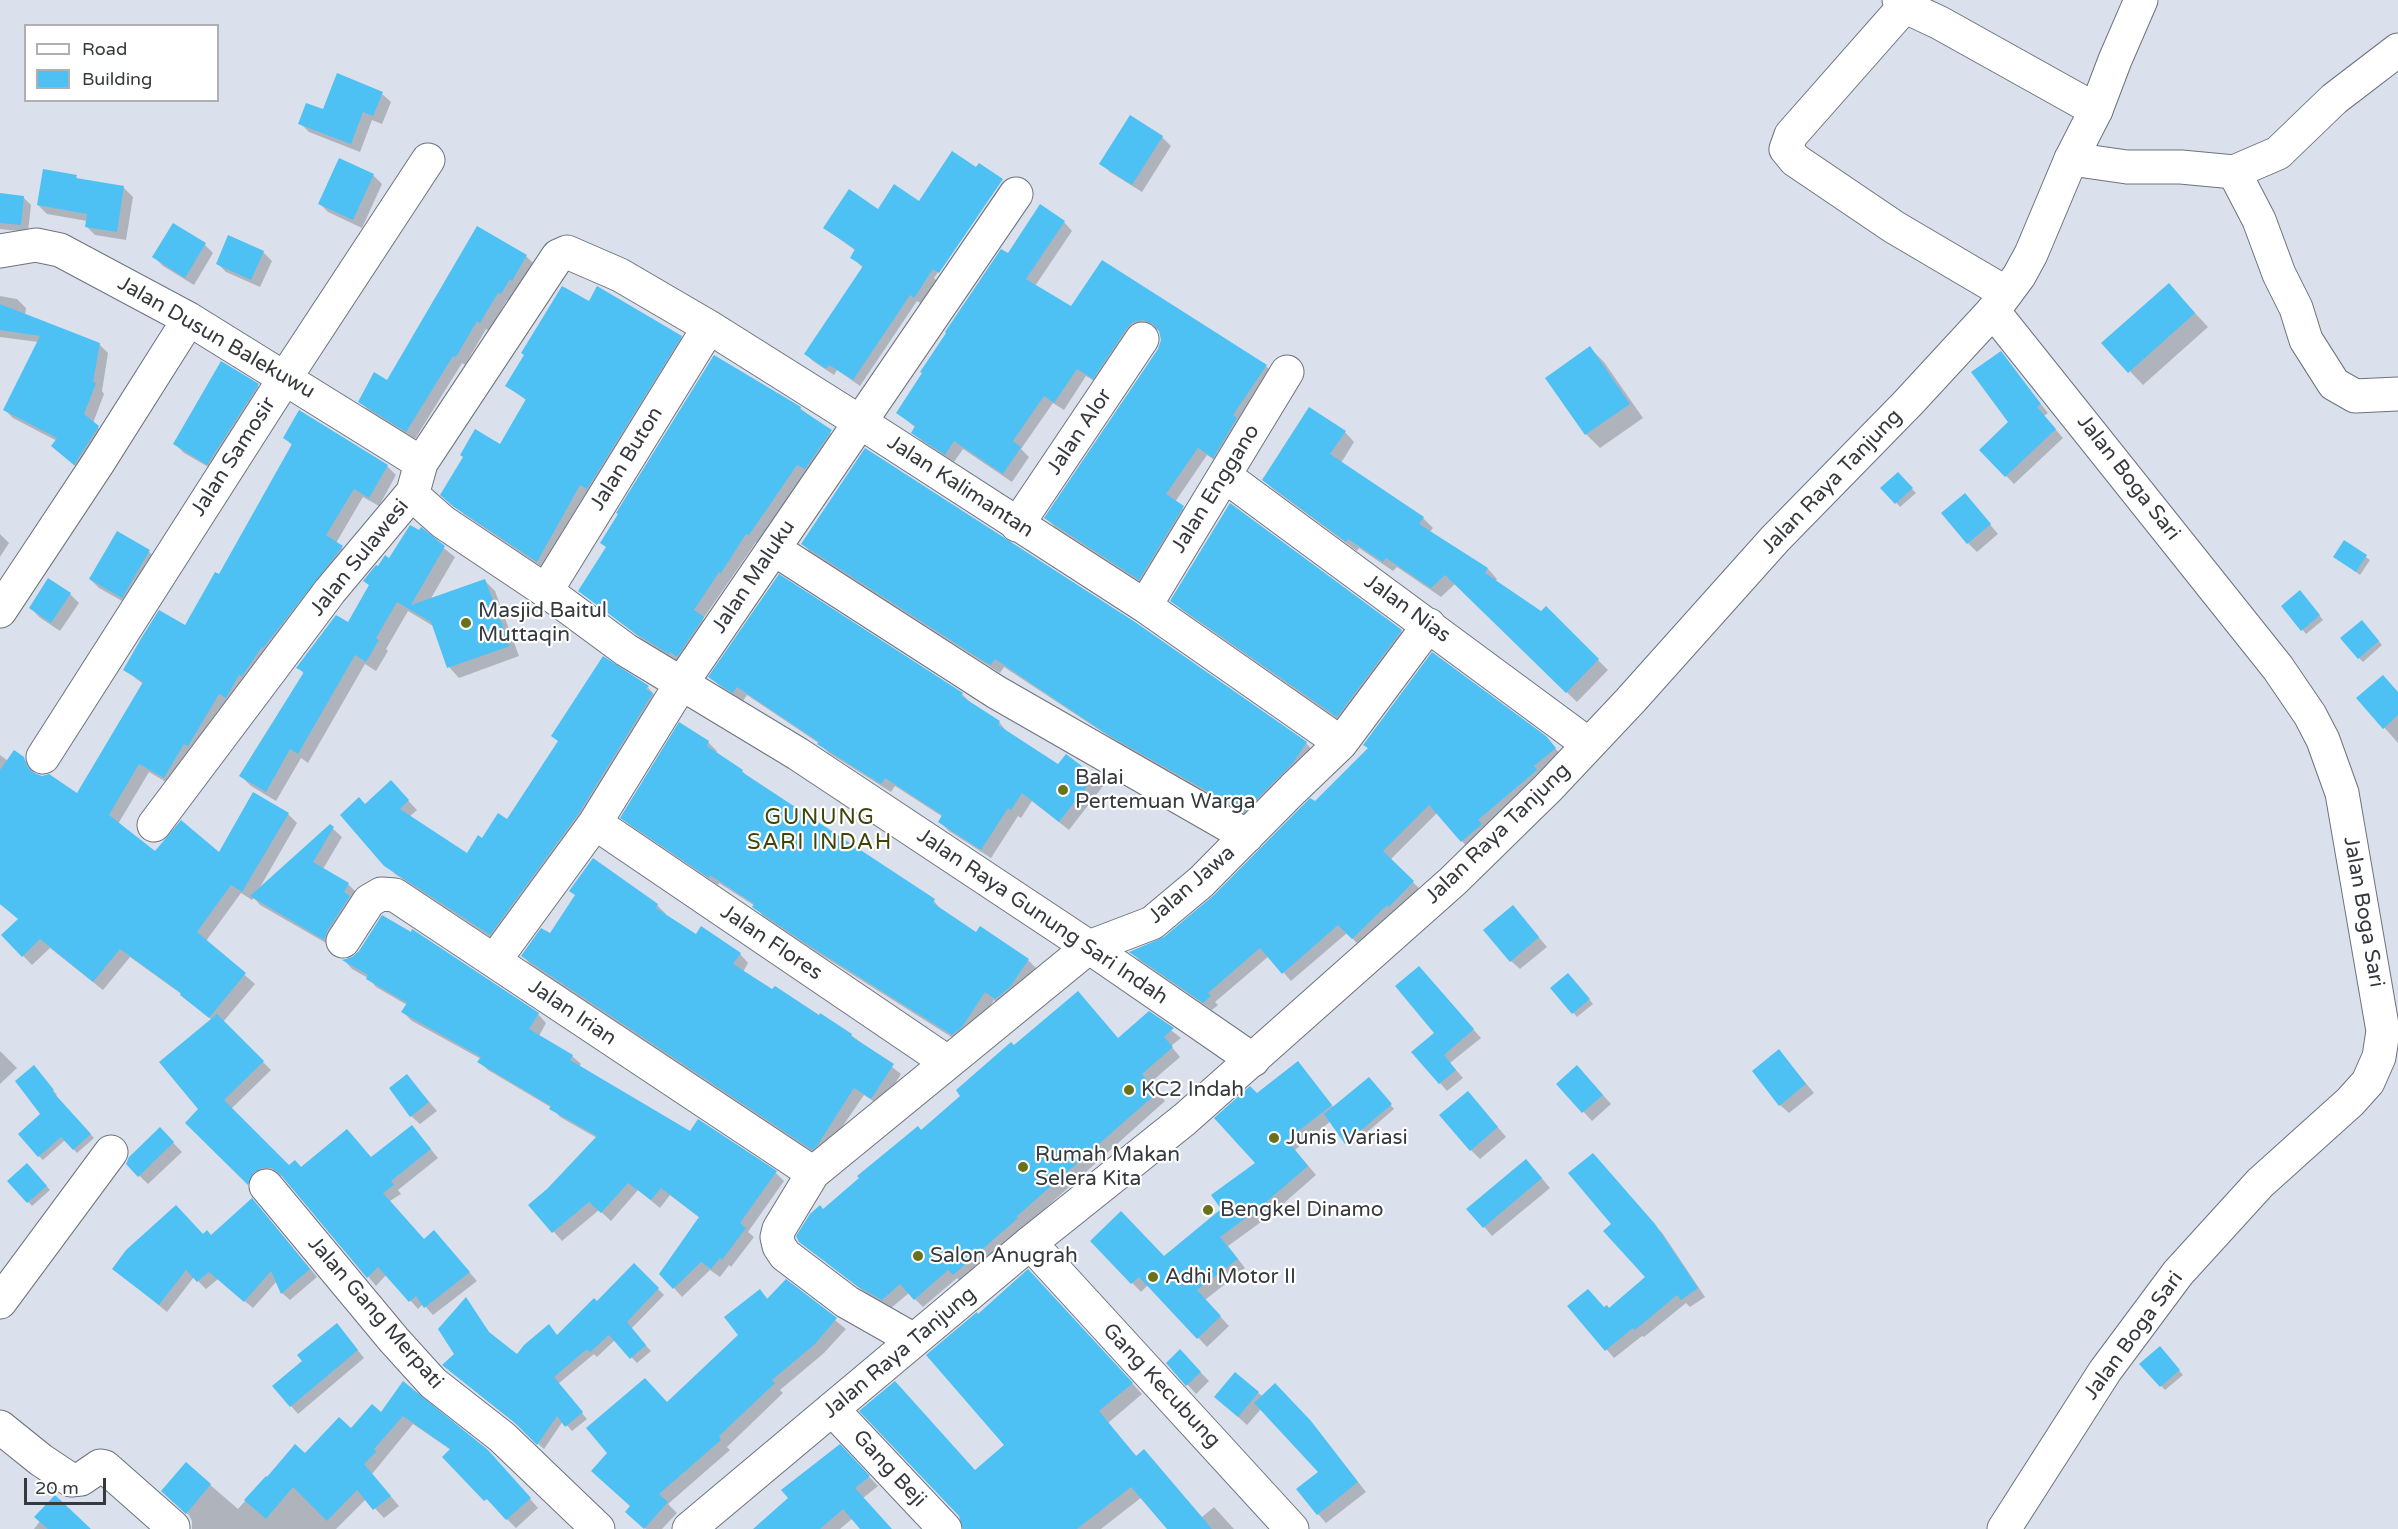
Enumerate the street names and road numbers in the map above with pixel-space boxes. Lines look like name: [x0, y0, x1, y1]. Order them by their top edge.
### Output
street label: Jalan Dusun Balekuwu: [113, 271, 319, 405]
street label: Jalan Alor: [1042, 384, 1118, 480]
street label: Jalan Samosir: [186, 393, 282, 521]
street label: Jalan Buton: [585, 403, 669, 515]
street label: Jalan Raya Tanjung: [1756, 404, 1908, 560]
street label: Jalan Boga Sari: [2071, 410, 2185, 546]
street label: Jalan Enggano: [1166, 420, 1266, 558]
street label: Jalan Kalimantan: [882, 430, 1038, 544]
street label: Jalan Sulawesi: [305, 495, 415, 621]
street label: Jalan Maluku: [707, 516, 801, 638]
street label: Jalan Nias: [1359, 569, 1455, 649]
street label: Jalan Raya Tanjung: [1420, 758, 1576, 910]
street label: Jalan Raya Gunung Sari Indah: [912, 823, 1172, 1011]
street label: Jalan Boga Sari: [2337, 835, 2389, 989]
street label: Jalan Jawa: [1144, 841, 1240, 929]
street label: Jalan Flores: [715, 900, 827, 986]
street label: Jalan Irian: [523, 974, 621, 1052]
street label: Jalan Gang Merpati: [302, 1232, 448, 1394]
street label: Jalan Boga Sari: [2079, 1267, 2189, 1405]
street label: Jalan Raya Tanjung: [818, 1282, 982, 1424]
street label: Gang Kecubung: [1097, 1318, 1225, 1454]
street label: Gang Beji: [847, 1425, 931, 1513]

